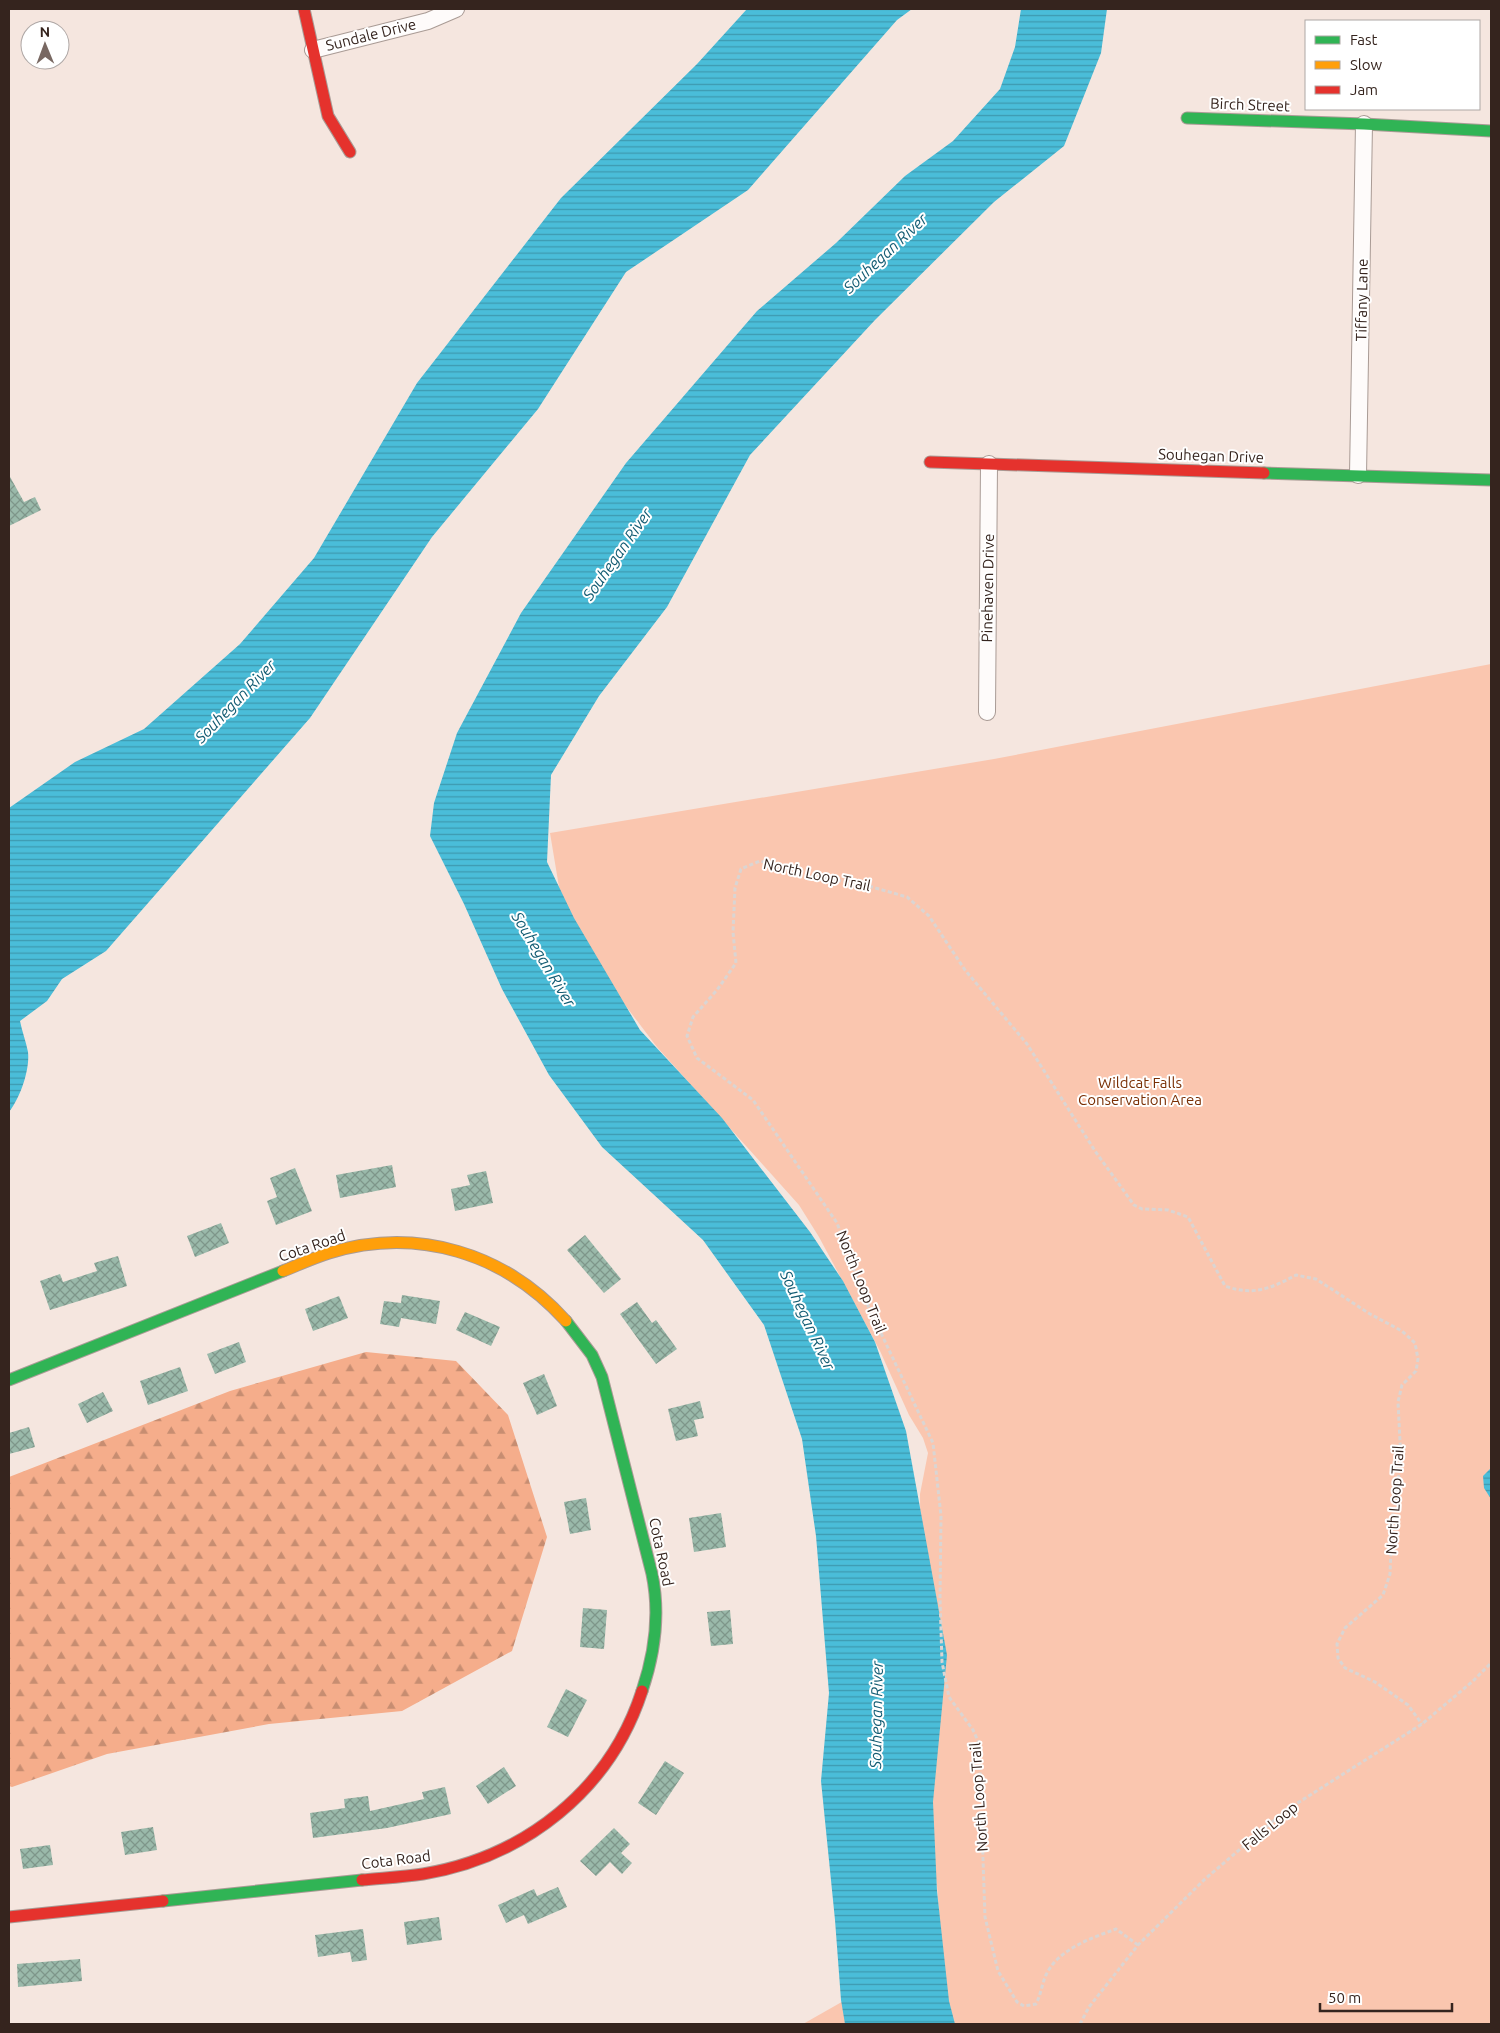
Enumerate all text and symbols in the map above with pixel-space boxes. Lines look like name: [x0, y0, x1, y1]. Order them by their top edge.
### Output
street label: Sundale Drive: [324, 15, 418, 54]
north arrow: [20, 20, 70, 70]
legend: [1305, 20, 1480, 110]
text: N: [39, 24, 50, 40]
text: Fast: [1350, 31, 1378, 48]
text: Slow: [1350, 56, 1383, 73]
text: Jam: [1350, 81, 1378, 98]
street label: Birch Street: [1210, 95, 1290, 114]
water label: Souhegan River: [839, 209, 931, 297]
street label: Tiffany Lane: [1352, 258, 1371, 342]
street label: Souhegan Drive: [1158, 445, 1264, 466]
water label: Souhegan River: [578, 504, 656, 604]
street label: Pinehaven Drive: [978, 533, 997, 643]
water label: Souhegan River: [190, 655, 280, 747]
street label: North Loop Trail: [762, 855, 872, 894]
water label: Souhegan River: [508, 907, 580, 1011]
park label: Wildcat Falls Conservation Area: [1078, 1074, 1202, 1108]
street label: Cota Road: [276, 1226, 347, 1265]
street label: North Loop Trail: [833, 1228, 890, 1336]
water label: Souhegan River: [777, 1266, 839, 1373]
street label: North Loop Trail: [1382, 1445, 1407, 1555]
street label: Cota Road: [646, 1516, 677, 1588]
water label: Souhegan River: [866, 1660, 886, 1770]
street label: North Loop Trail: [966, 1742, 991, 1852]
street label: Falls Loop: [1238, 1798, 1301, 1853]
street label: Cota Road: [360, 1847, 431, 1872]
scale bar: [1320, 1980, 1452, 2012]
text: 50 m: [1328, 1989, 1361, 2006]

